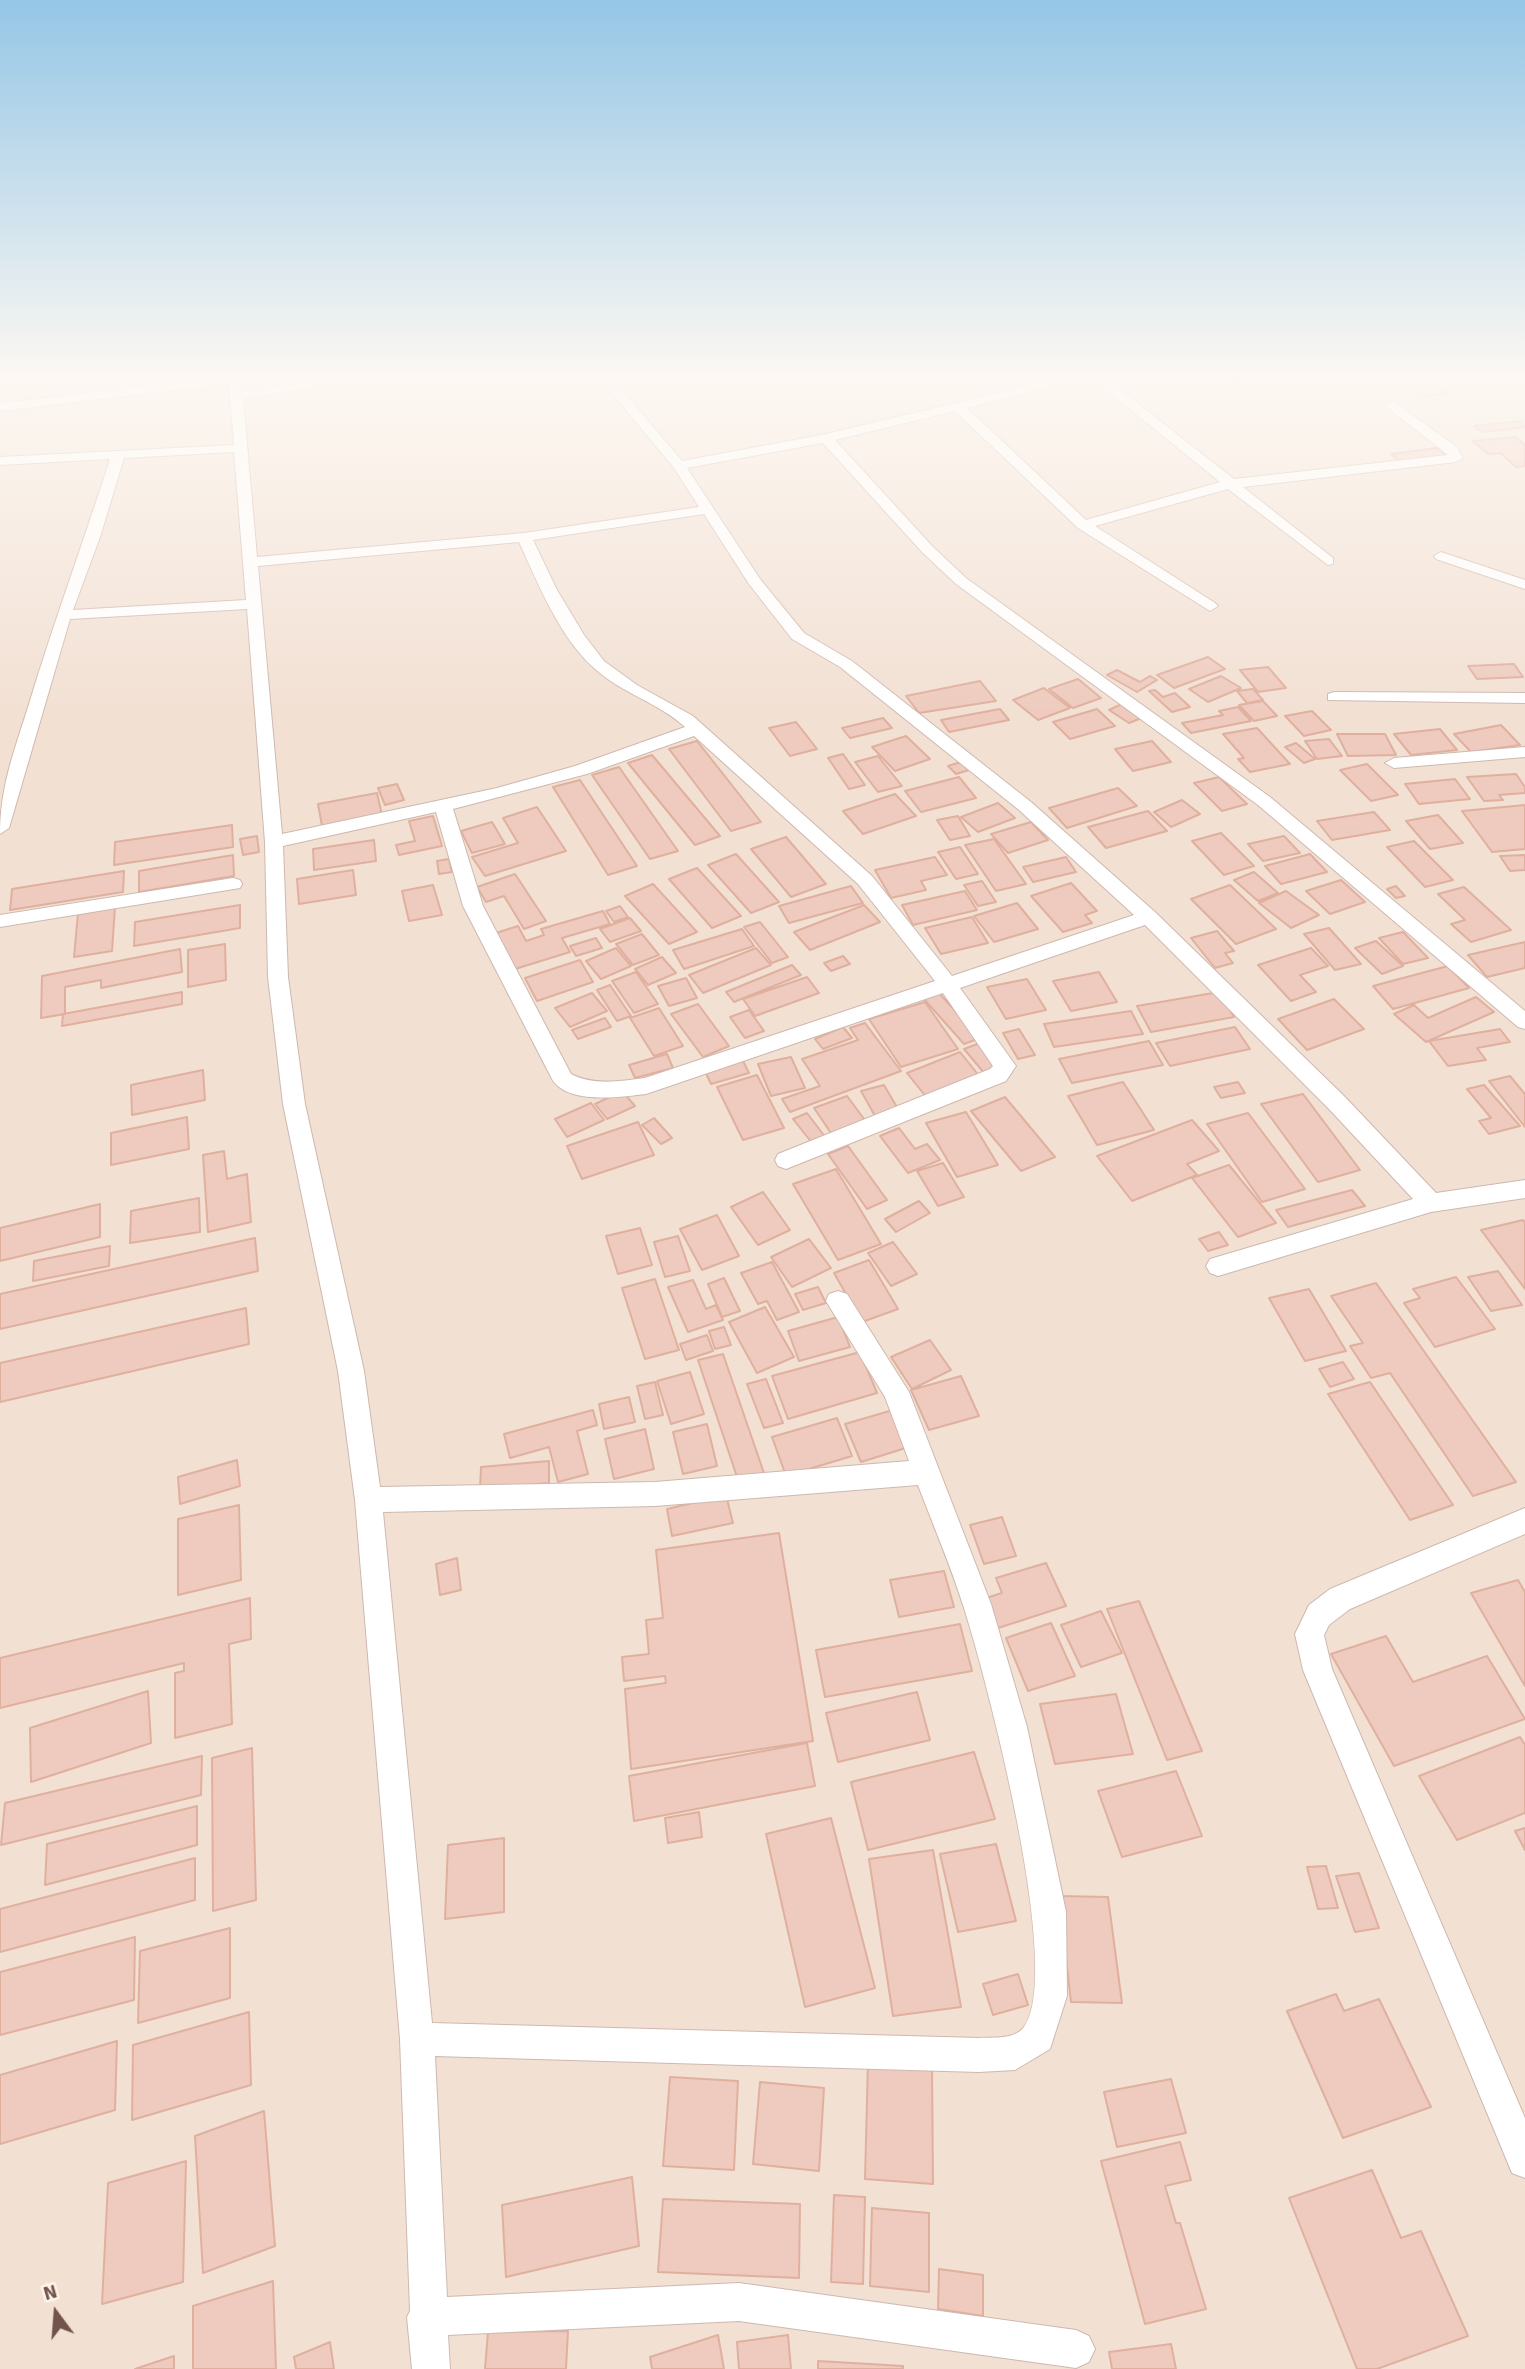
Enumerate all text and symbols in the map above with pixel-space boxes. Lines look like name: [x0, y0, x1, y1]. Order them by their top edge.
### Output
north arrow: [21, 2278, 91, 2348]
text: N: [41, 2279, 60, 2306]

